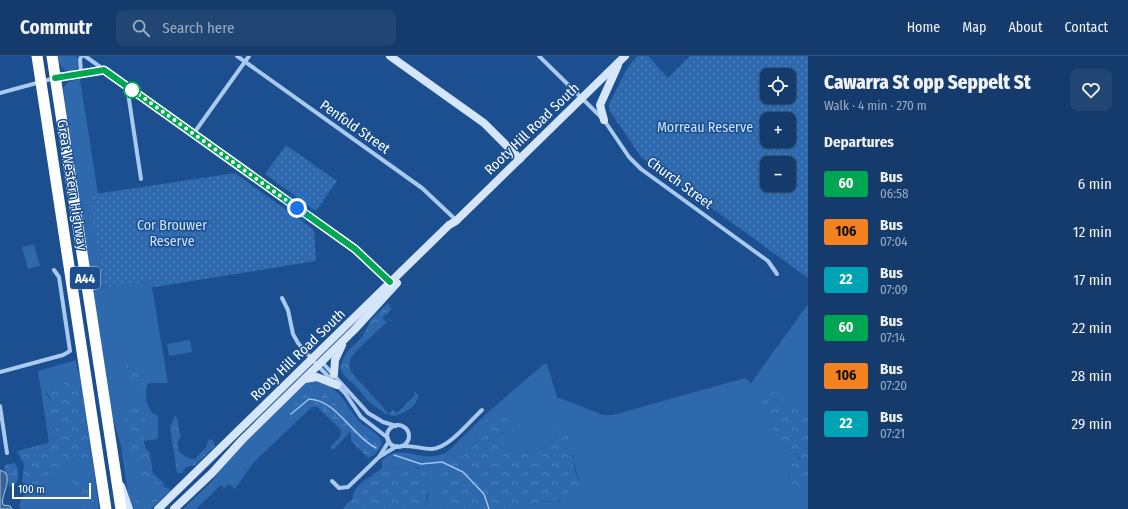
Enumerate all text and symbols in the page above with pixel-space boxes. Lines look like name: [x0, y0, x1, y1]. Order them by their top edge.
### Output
search box: [116, 10, 396, 46]
text: Commutr: [20, 16, 92, 39]
icon: search: [130, 17, 152, 39]
text: Search here: [162, 19, 235, 37]
text: Home: [907, 19, 940, 36]
text: Map: [962, 19, 986, 36]
text: About: [1008, 19, 1043, 36]
text: Contact: [1065, 19, 1108, 36]
map controls: [760, 68, 796, 192]
button: locate: [760, 68, 796, 104]
button: heart: [1070, 69, 1112, 111]
text: Cawarra St opp Seppelt St: [824, 71, 1031, 94]
street label: Rooty Hill Road South: [481, 80, 583, 178]
unlabelled marker: [123, 81, 141, 99]
street label: Penfold Street: [317, 97, 394, 158]
text: Walk · 4 min · 270 m: [824, 98, 927, 113]
button: +: [760, 112, 796, 148]
street label: Great Western Highway: [53, 118, 91, 252]
park label: Morreau Reserve: [657, 119, 753, 136]
text: Departures: [824, 133, 894, 151]
street label: Church Street: [644, 153, 717, 213]
button: −: [760, 156, 796, 192]
text: Bus: [880, 168, 903, 186]
text: 60: [839, 175, 853, 192]
text: 6 min: [1078, 175, 1112, 193]
text: 06:58: [880, 186, 909, 201]
your location: [287, 198, 307, 218]
text: Bus: [880, 216, 903, 234]
park label: Cor Brouwer Reserve: [137, 217, 207, 250]
text: 106: [836, 223, 856, 240]
text: 12 min: [1073, 223, 1112, 241]
text: 07:04: [880, 234, 908, 249]
text: Bus: [880, 264, 903, 282]
road number: A44: [70, 267, 100, 289]
text: 22: [840, 271, 852, 288]
text: 17 min: [1073, 271, 1112, 289]
text: 07:09: [880, 282, 908, 297]
street label: Rooty Hill Road South: [247, 306, 349, 404]
text: Bus: [880, 312, 903, 330]
text: 60: [839, 319, 853, 336]
text: 22 min: [1072, 319, 1112, 337]
text: 07:14: [880, 330, 905, 345]
text: Bus: [880, 360, 903, 378]
text: 106: [836, 367, 856, 384]
text: 28 min: [1071, 367, 1112, 385]
text: 07:20: [880, 378, 907, 393]
text: Bus: [880, 408, 903, 426]
text: 22: [840, 415, 852, 432]
text: 29 min: [1071, 415, 1112, 433]
text: 07:21: [880, 426, 905, 441]
scale bar: [12, 481, 91, 500]
text: 100 m: [18, 483, 45, 496]

